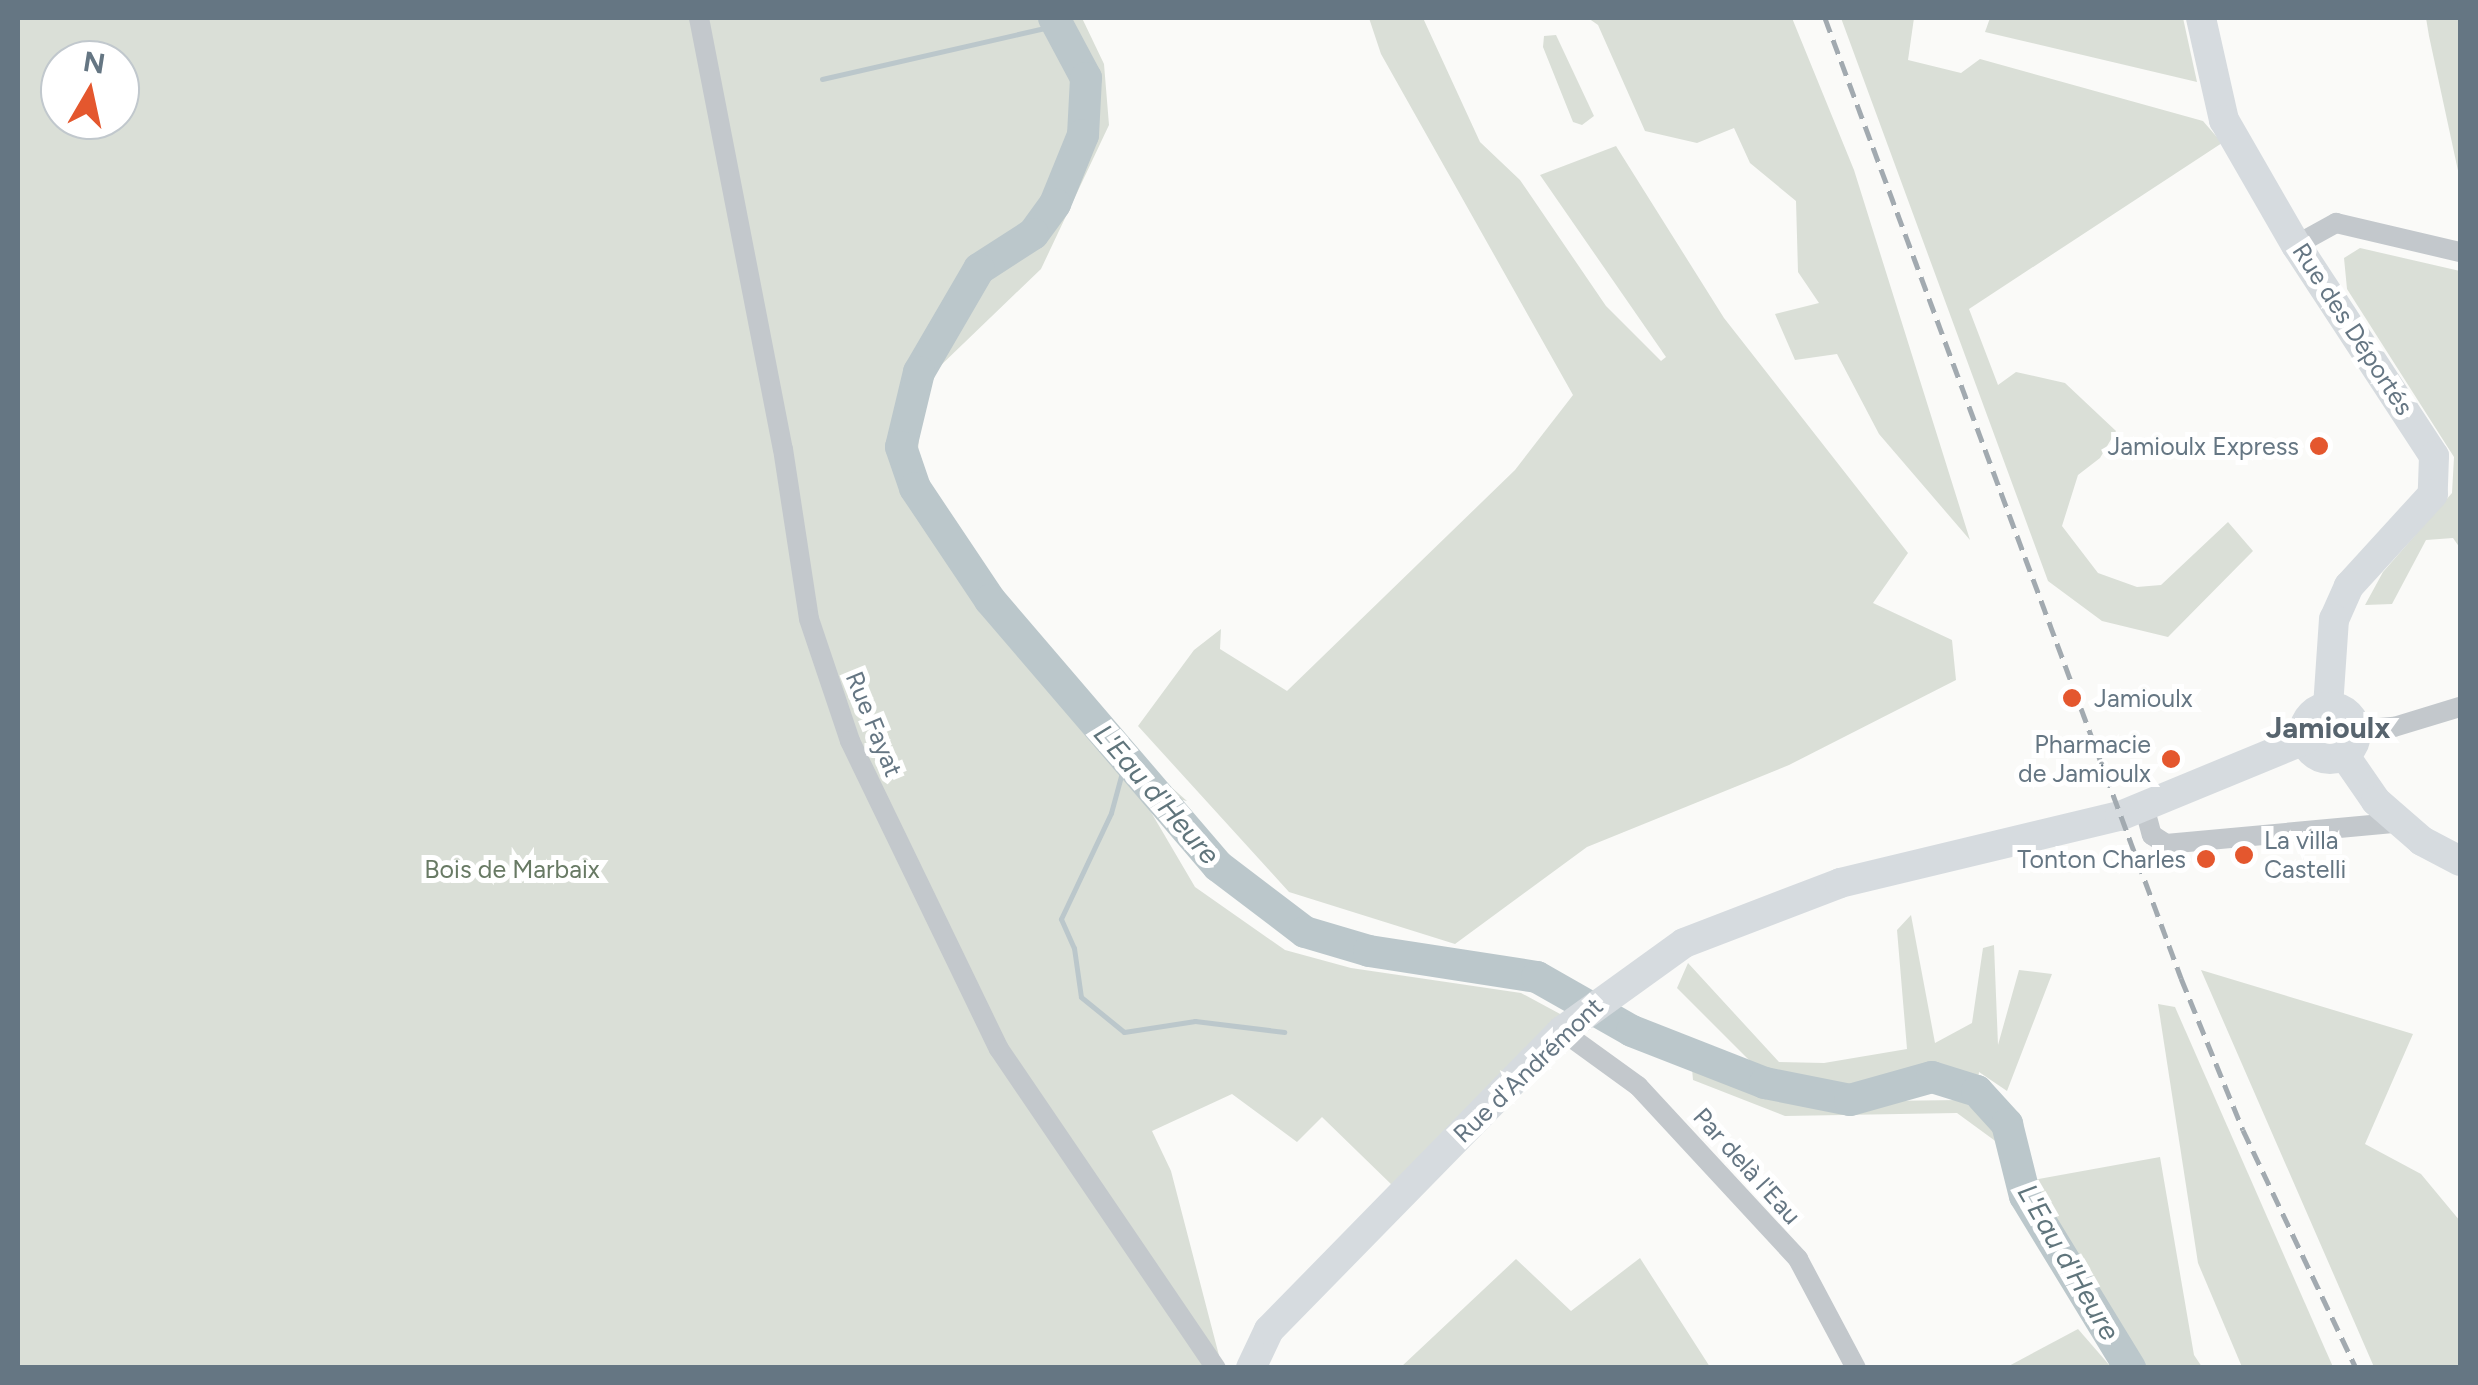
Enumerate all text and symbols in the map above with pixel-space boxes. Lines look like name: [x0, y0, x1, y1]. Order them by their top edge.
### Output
north arrow: [40, 40, 140, 140]
text: N: [81, 44, 108, 81]
street label: Rue des Déportés: [2286, 237, 2420, 421]
place label: Jamioulx Express: [2107, 431, 2299, 461]
marker: Jamioulx Express: [2308, 435, 2330, 457]
street label: Rue Fayat: [839, 667, 909, 781]
place label: Jamioulx: [2094, 683, 2193, 713]
marker: Jamioulx: [2059, 685, 2085, 711]
district label: Jamioulx: [2266, 710, 2390, 746]
water label: L'Eau d'Heure: [1087, 717, 1227, 871]
place label: Pharmacie de Jamioulx: [2018, 730, 2151, 789]
marker: Pharmacie de Jamioulx: [2160, 748, 2182, 770]
place label: La villa Castelli: [2264, 826, 2346, 885]
place label: Tonton Charles: [2017, 844, 2186, 874]
marker: La villa Castelli: [2233, 844, 2255, 866]
marker: Tonton Charles: [2195, 848, 2217, 870]
park label: Bois de Marbaix: [424, 854, 600, 884]
street label: Rue d'Andrémont: [1447, 991, 1609, 1149]
street label: Par delà l'Eau: [1687, 1102, 1807, 1230]
water label: L'Eau d'Heure: [2011, 1178, 2127, 1346]

